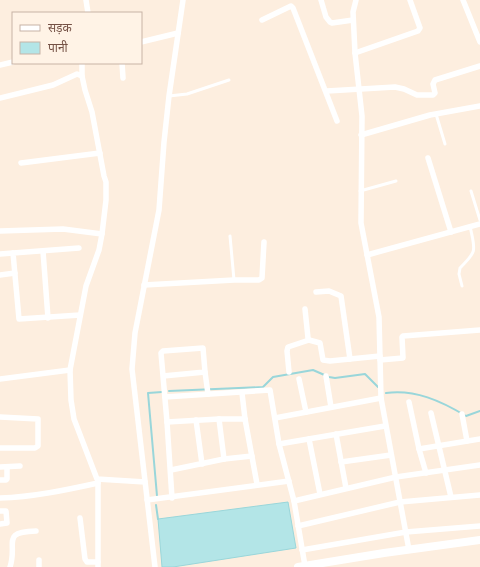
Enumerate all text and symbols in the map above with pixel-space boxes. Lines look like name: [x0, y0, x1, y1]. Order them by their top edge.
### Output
legend: [12, 12, 142, 64]
text: सड़क: [48, 21, 73, 36]
text: पानी: [48, 40, 69, 56]

